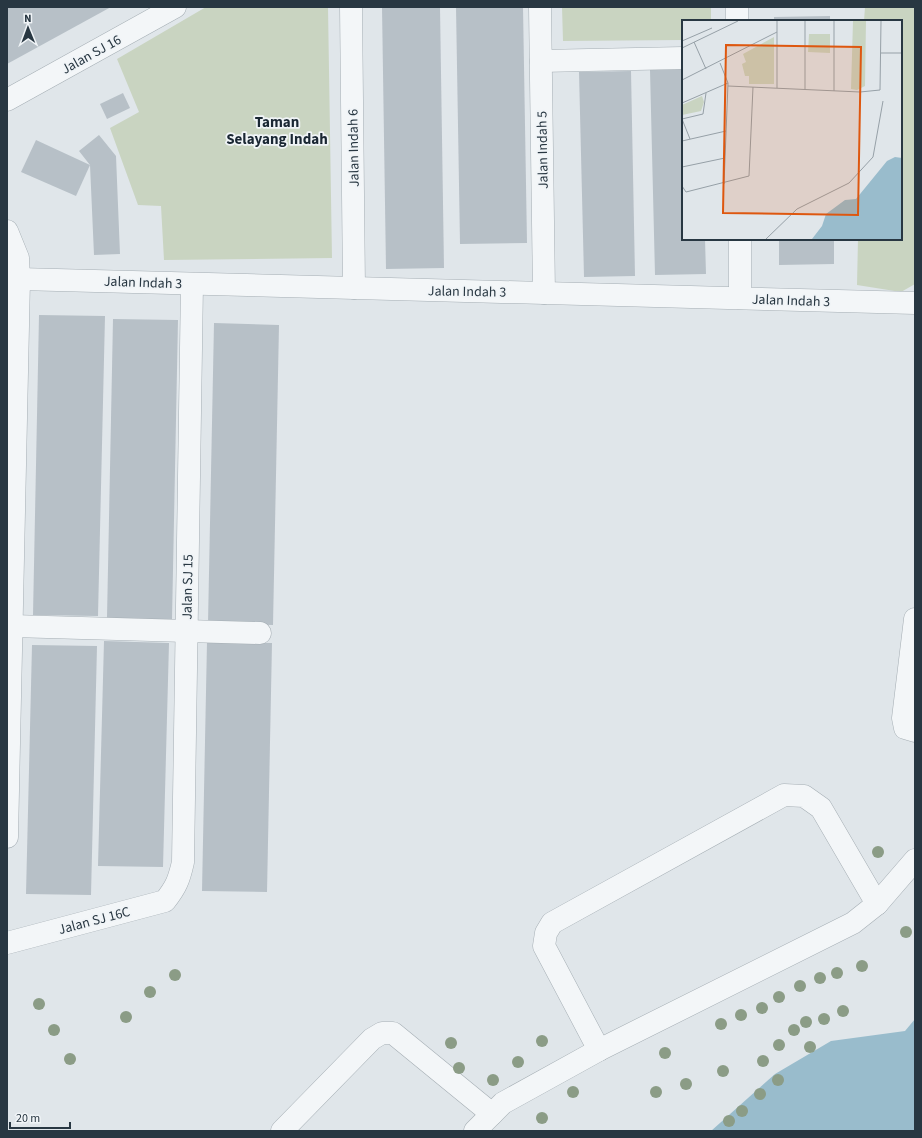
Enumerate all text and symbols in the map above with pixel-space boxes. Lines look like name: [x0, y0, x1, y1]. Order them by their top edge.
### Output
north arrow: [8, 8, 48, 48]
text: N: [24, 11, 32, 26]
inset map: [682, 20, 902, 240]
street label: Jalan SJ 16: [58, 30, 125, 80]
street label: Jalan Indah 6: [343, 109, 365, 187]
street label: Jalan Indah 5: [532, 111, 554, 189]
district label: Taman Selayang Indah: [226, 112, 328, 150]
street label: Jalan Indah 3: [103, 272, 183, 294]
street label: Jalan Indah 3: [428, 281, 506, 303]
street label: Jalan Indah 3: [751, 290, 831, 312]
street label: Jalan SJ 15: [177, 554, 199, 620]
street label: Jalan SJ 16C: [56, 902, 132, 940]
scale bar: [10, 1104, 70, 1130]
text: 20 m: [16, 1110, 40, 1127]

